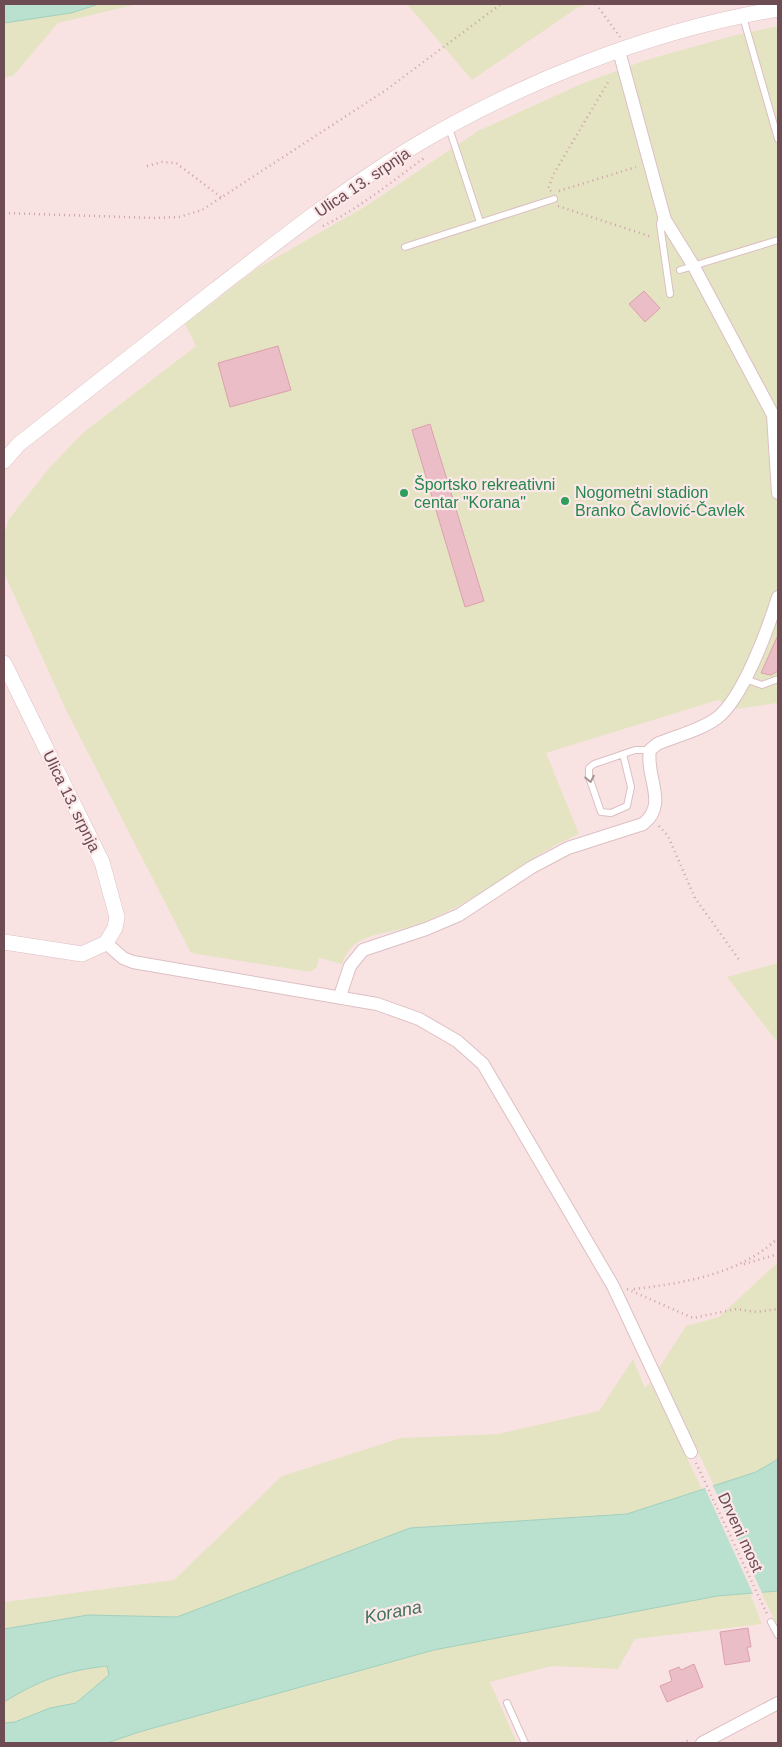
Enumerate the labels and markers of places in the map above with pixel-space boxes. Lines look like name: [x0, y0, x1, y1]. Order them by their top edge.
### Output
place label: Športsko rekreativni centar "Korana": [414, 475, 555, 511]
place label: Nogometni stadion Branko Čavlović-Čavlek: [575, 484, 746, 519]
marker: Športsko rekreativni centar "Korana": [398, 487, 410, 499]
marker: Nogometni stadion Branko Čavlović-Čavlek: [559, 495, 571, 507]

